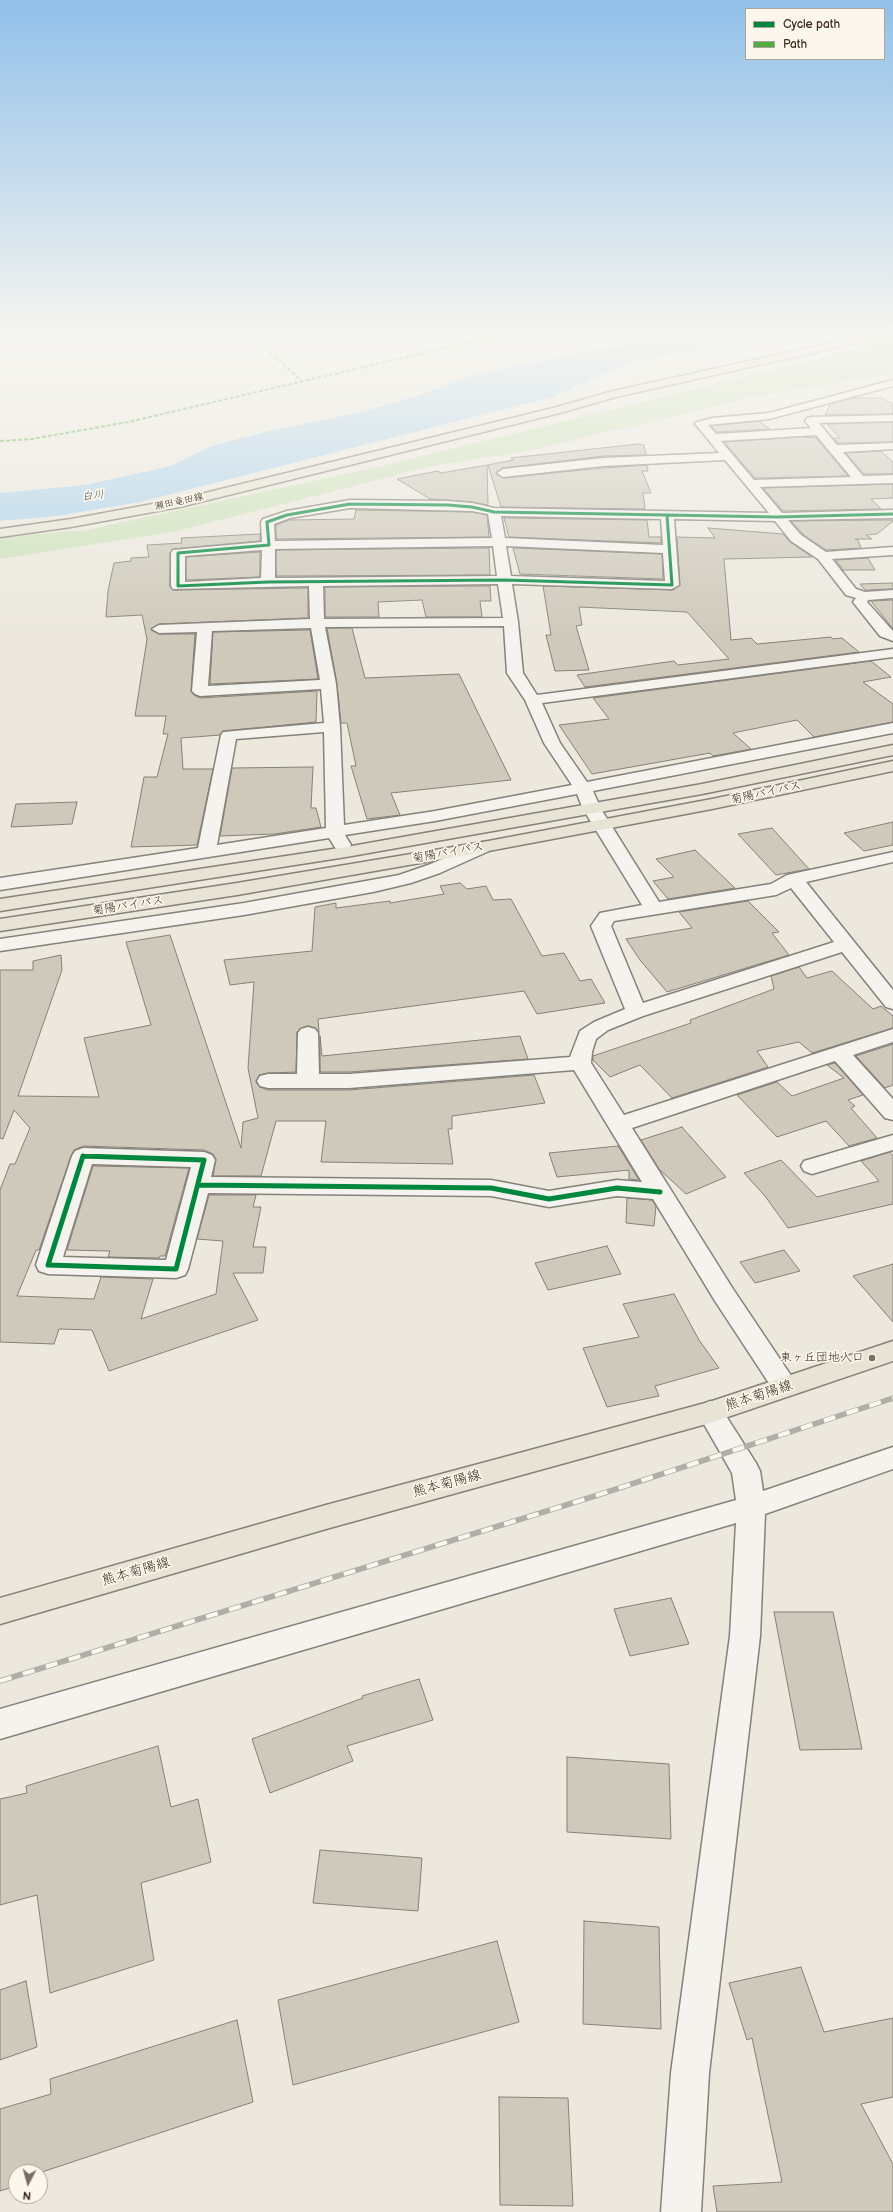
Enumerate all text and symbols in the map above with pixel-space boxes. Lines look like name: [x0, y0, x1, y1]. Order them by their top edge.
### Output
legend: [745, 8, 885, 60]
text: Cycle path: [783, 17, 840, 32]
text: Path: [783, 37, 807, 52]
water label: 白川: [81, 488, 105, 504]
street label: 瀬田竜田線: [153, 491, 205, 513]
street label: 菊陽バイパス: [729, 778, 803, 808]
street label: 菊陽バイパス: [411, 840, 485, 866]
street label: 菊陽バイパス: [91, 893, 165, 919]
place label: 東ヶ丘団地入口: [780, 1351, 864, 1365]
marker: 東ヶ丘団地入口: [867, 1353, 877, 1363]
street label: 熊本菊陽線: [723, 1377, 795, 1415]
street label: 熊本菊陽線: [411, 1467, 483, 1501]
street label: 熊本菊陽線: [100, 1554, 172, 1590]
north arrow: [8, 2164, 48, 2204]
text: N: [22, 2189, 32, 2202]

